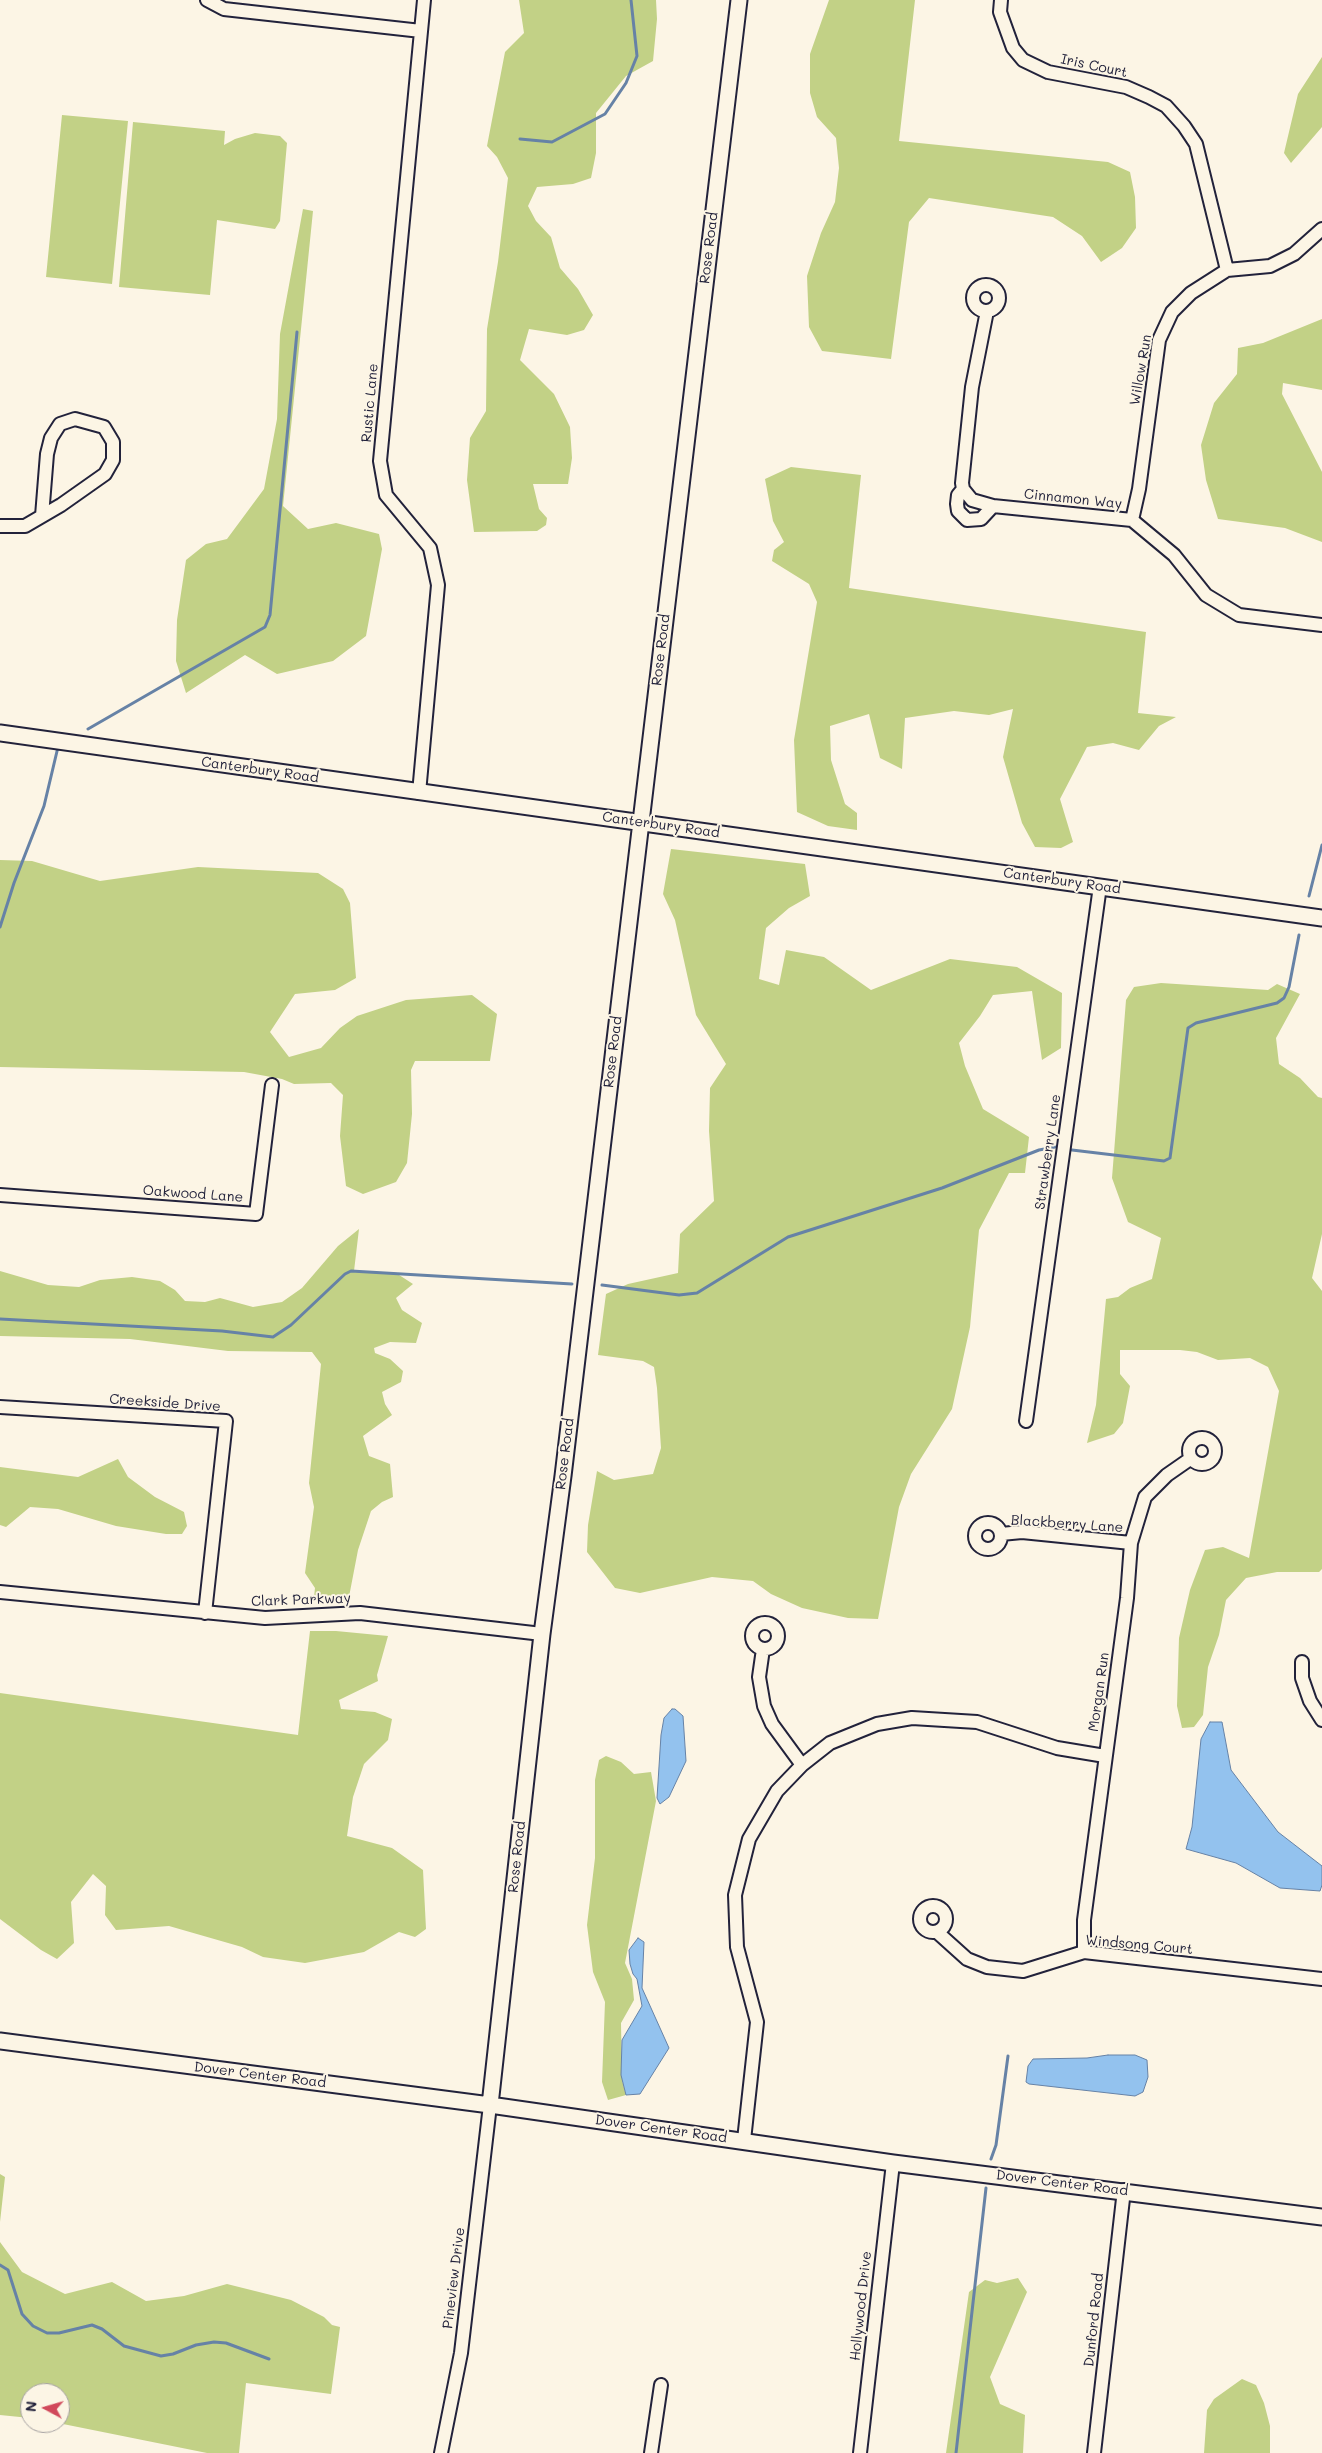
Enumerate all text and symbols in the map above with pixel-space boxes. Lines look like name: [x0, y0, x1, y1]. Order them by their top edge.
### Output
street label: Iris Court: [1059, 51, 1129, 81]
street label: Rose Road: [696, 211, 722, 285]
street label: Willow Run: [1127, 333, 1155, 407]
street label: Rustic Lane: [358, 363, 382, 443]
street label: Cinnamon Way: [1023, 485, 1123, 513]
street label: Rose Road: [648, 613, 674, 687]
street label: Canterbury Road: [200, 753, 320, 787]
street label: Canterbury Road: [601, 808, 721, 842]
street label: Canterbury Road: [1002, 864, 1122, 898]
street label: Rose Road: [600, 1015, 626, 1089]
street label: Strawberry Lane: [1032, 1093, 1064, 1211]
street label: Oakwood Lane: [142, 1182, 244, 1206]
street label: Creekside Drive: [109, 1391, 221, 1415]
street label: Rose Road: [552, 1417, 578, 1491]
street label: Blackberry Lane: [1010, 1512, 1124, 1536]
street label: Clark Parkway: [251, 1590, 351, 1610]
street label: Morgan Run: [1085, 1651, 1113, 1733]
street label: Rose Road: [505, 1820, 529, 1894]
street label: Windsong Court: [1085, 1932, 1193, 1958]
street label: Dover Center Road: [193, 2059, 327, 2091]
street label: Dover Center Road: [594, 2111, 728, 2147]
street label: Dover Center Road: [995, 2167, 1129, 2199]
street label: Pineview Drive: [439, 2226, 469, 2330]
street label: Hollywood Drive: [847, 2250, 875, 2362]
street label: Dunford Road: [1081, 2272, 1107, 2368]
north arrow: [20, 2383, 70, 2433]
text: N: [21, 2400, 41, 2413]

